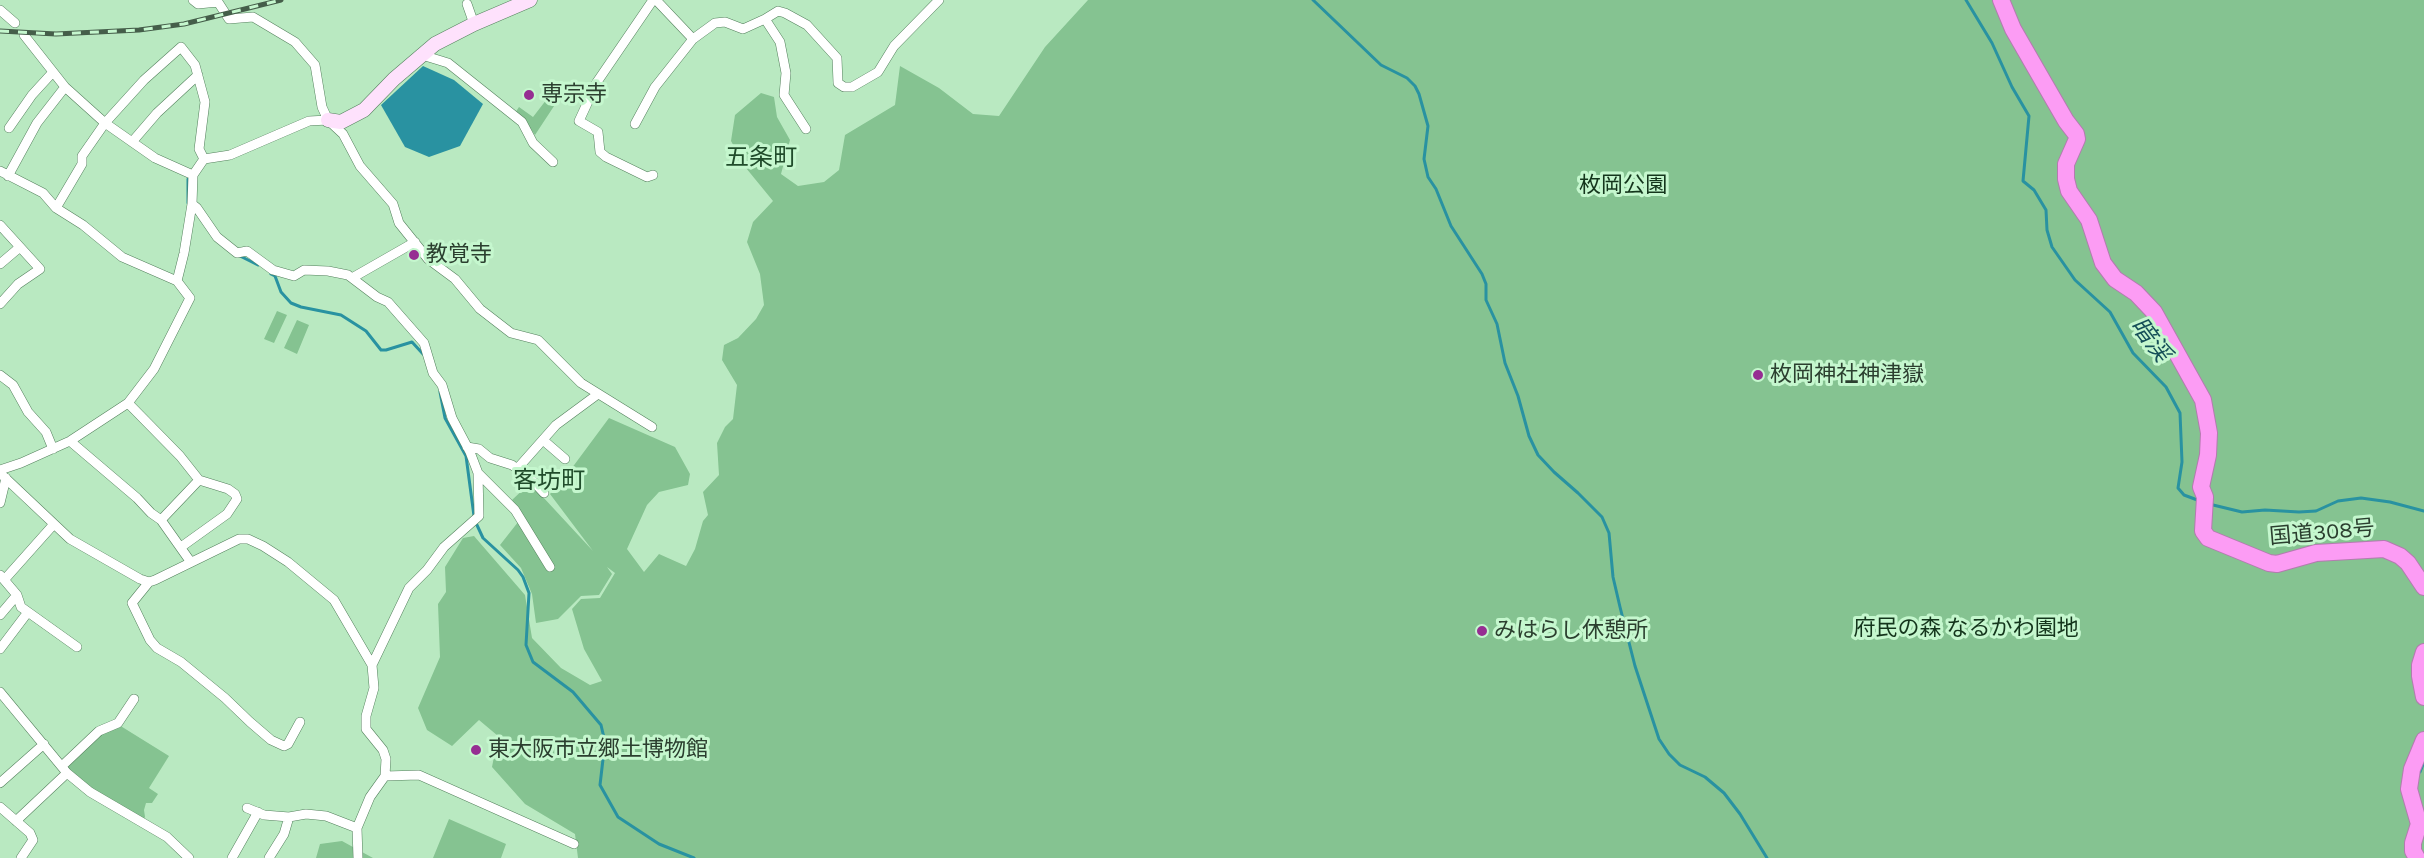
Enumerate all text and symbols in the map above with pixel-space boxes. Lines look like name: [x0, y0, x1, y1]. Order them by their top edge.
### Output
place label: 専宗寺: [541, 82, 607, 108]
marker: 専宗寺: [522, 88, 536, 102]
district label: 五条町: [725, 144, 797, 172]
park label: 枚岡公園: [1579, 173, 1667, 199]
place label: 教覚寺: [426, 242, 492, 268]
marker: 教覚寺: [407, 248, 421, 262]
water label: 暗渓: [2124, 312, 2176, 368]
place label: 枚岡神社神津嶽: [1770, 362, 1924, 388]
marker: 枚岡神社神津嶽: [1751, 368, 1765, 382]
district label: 客坊町: [513, 467, 585, 495]
street label: 国道308号: [2268, 515, 2376, 551]
park label: 府民の森 なるかわ園地: [1853, 616, 2079, 642]
place label: みはらし休憩所: [1494, 618, 1648, 644]
marker: みはらし休憩所: [1475, 624, 1489, 638]
place label: 東大阪市立郷土博物館: [488, 737, 708, 763]
marker: 東大阪市立郷土博物館: [469, 743, 483, 757]

